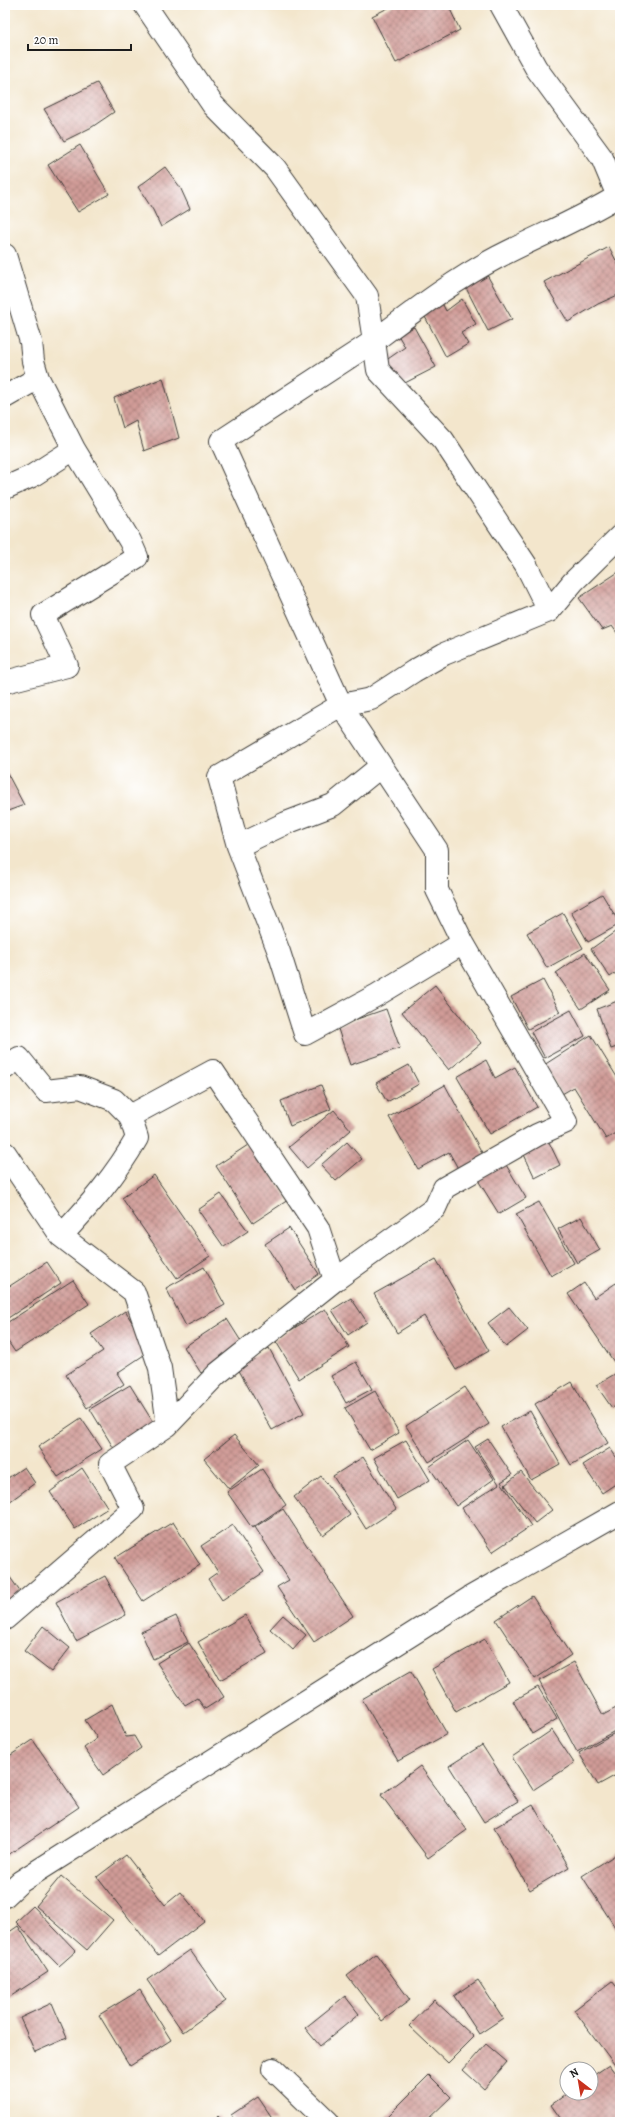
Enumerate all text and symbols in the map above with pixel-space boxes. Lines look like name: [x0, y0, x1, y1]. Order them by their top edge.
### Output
scale bar: [28, 26, 131, 52]
text: 20 m: [34, 32, 58, 48]
north arrow: [559, 2061, 599, 2101]
text: N: [567, 2064, 581, 2081]

